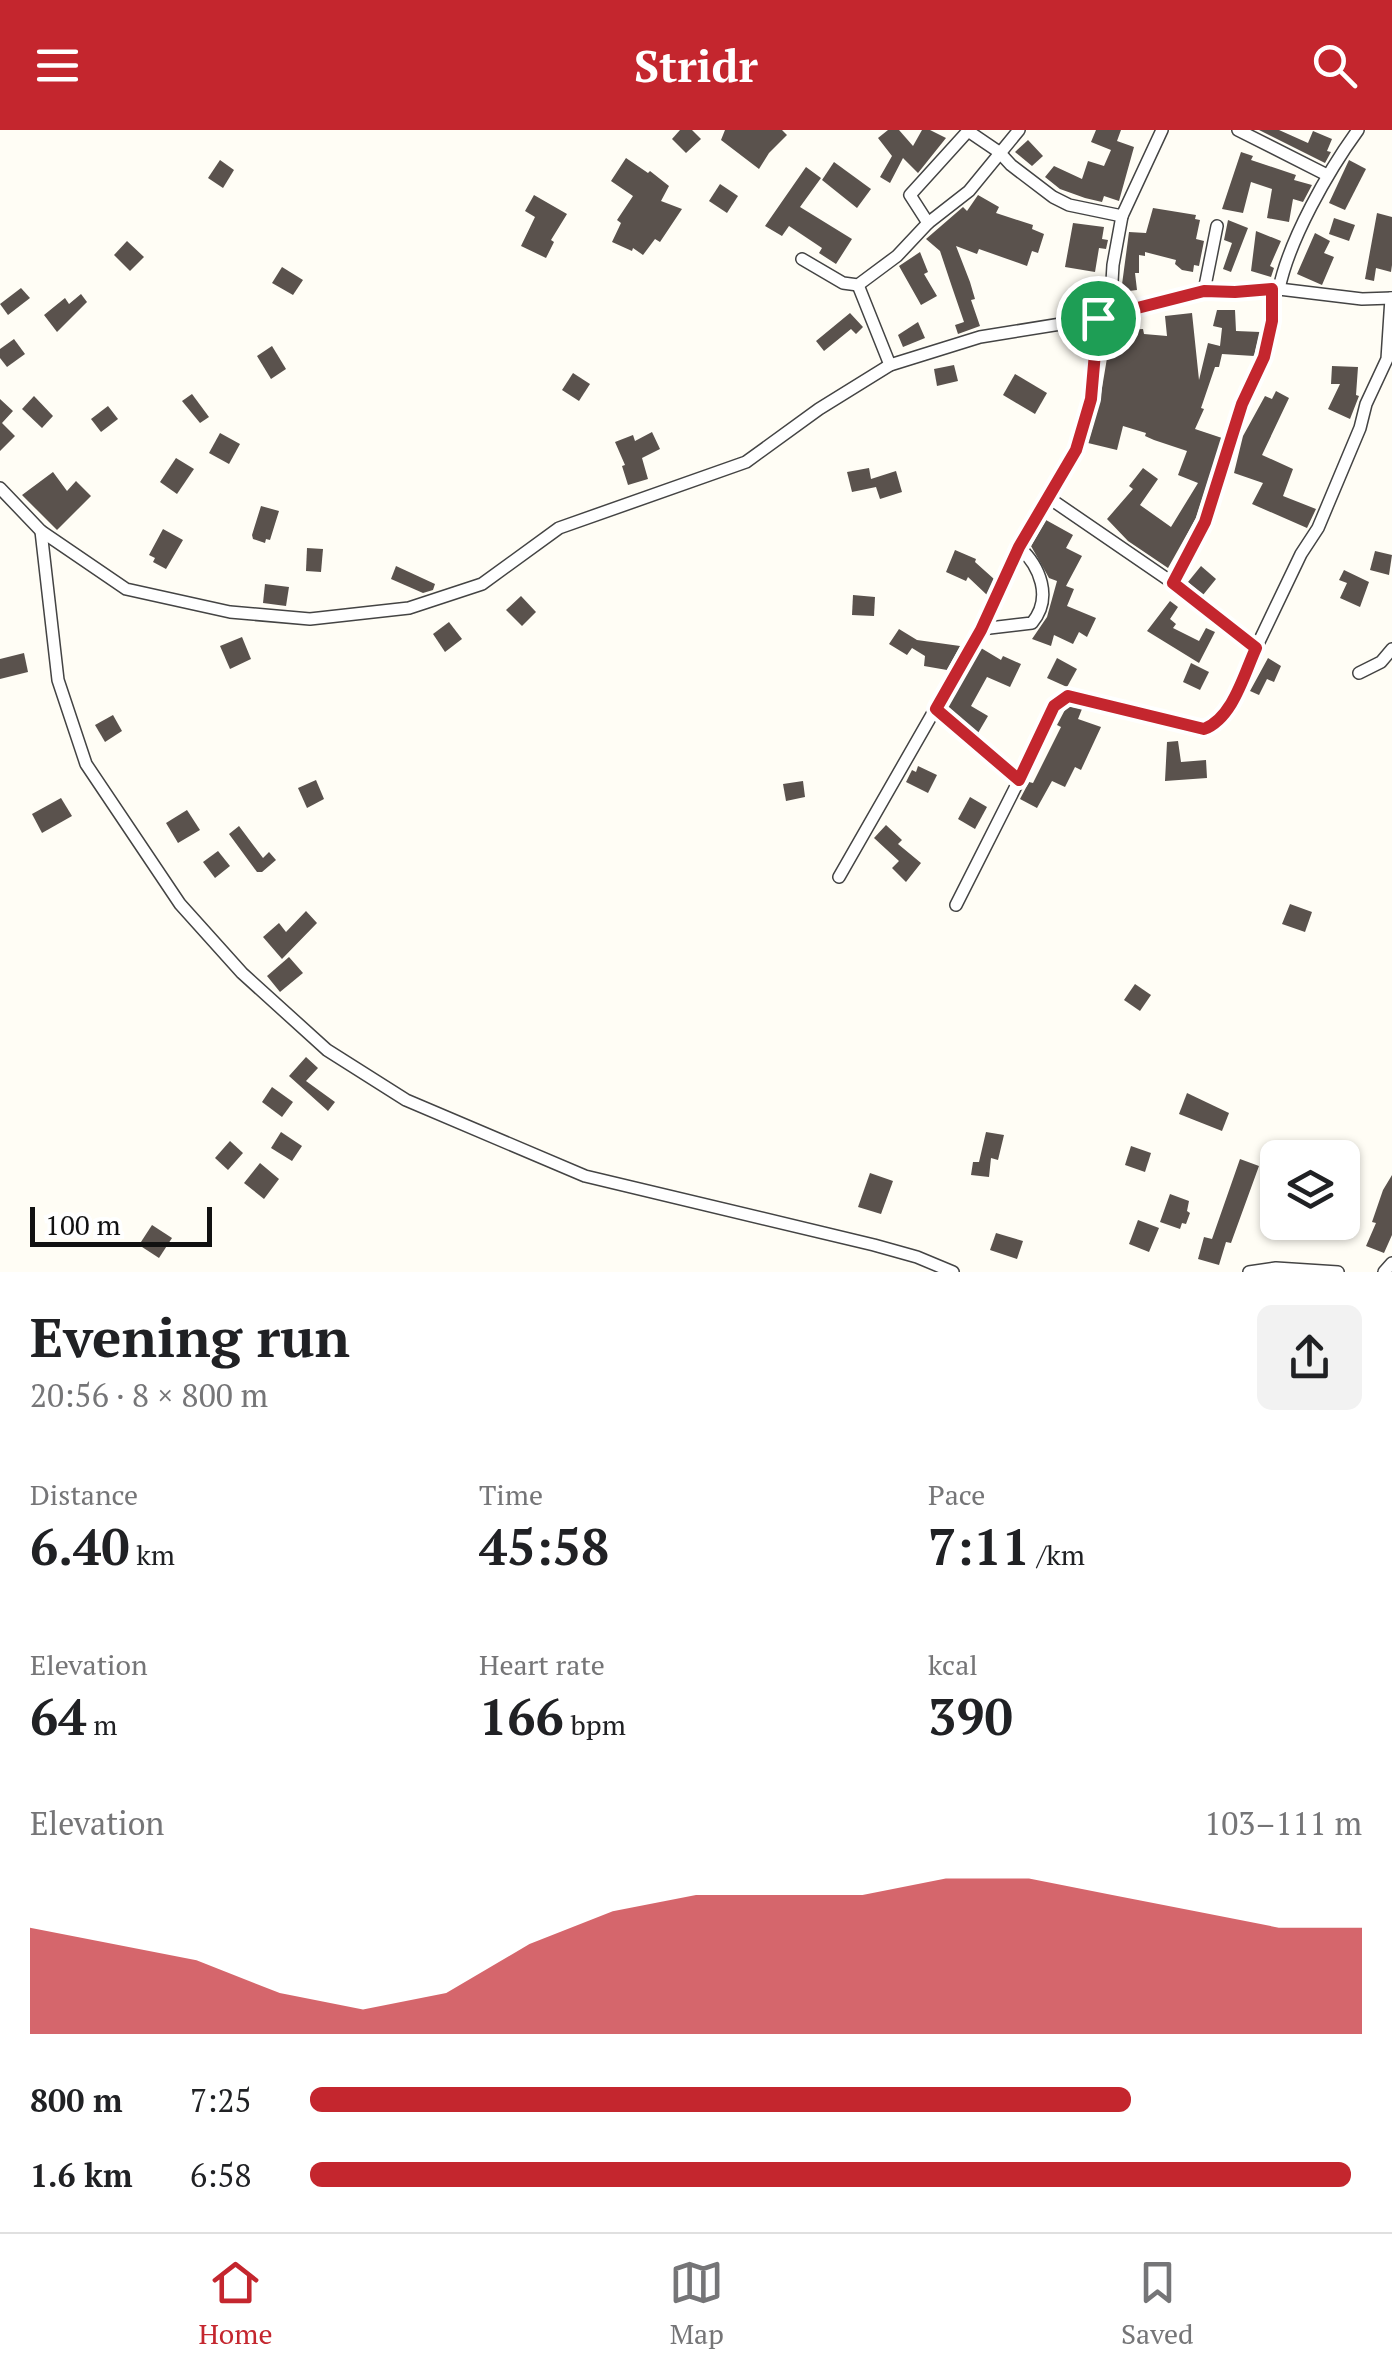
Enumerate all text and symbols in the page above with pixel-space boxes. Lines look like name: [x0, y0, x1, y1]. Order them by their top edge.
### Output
text: Stridr: [634, 35, 758, 95]
icon: menu: [30, 38, 85, 93]
icon: search: [1307, 38, 1362, 93]
pin: [1056, 276, 1141, 361]
icon: arrive: [1071, 291, 1126, 346]
map controls: [1260, 1140, 1360, 1240]
button: layers: [1260, 1140, 1360, 1240]
scale bar: [30, 1202, 212, 1246]
text: 100 m: [45, 1206, 121, 1243]
text: Evening run: [30, 1300, 350, 1373]
button: share: [1257, 1305, 1362, 1410]
text: 20:56 · 8 × 800 m: [30, 1374, 268, 1416]
text: Distance: [30, 1476, 138, 1513]
text: Time: [479, 1476, 543, 1513]
text: Pace: [928, 1476, 985, 1513]
text: 6.40: [30, 1513, 130, 1579]
text: 45:58: [479, 1513, 609, 1579]
text: 7:11: [928, 1513, 1030, 1579]
text: km: [130, 1536, 175, 1573]
text: /km: [1030, 1536, 1085, 1573]
text: Elevation: [30, 1646, 148, 1683]
text: Heart rate: [479, 1646, 605, 1683]
text: kcal: [928, 1646, 978, 1683]
text: 64: [30, 1683, 87, 1749]
text: 166: [479, 1683, 564, 1749]
text: 390: [928, 1683, 1013, 1749]
text: m: [87, 1706, 117, 1743]
text: bpm: [564, 1706, 626, 1743]
text: Elevation: [30, 1802, 164, 1844]
text: 103–111 m: [1204, 1802, 1362, 1844]
text: 800 m: [30, 2079, 122, 2121]
text: 7:25: [190, 2079, 252, 2121]
text: 1.6 km: [30, 2154, 133, 2196]
text: 6:58: [190, 2154, 252, 2196]
tab: Home: [198, 2255, 273, 2352]
tab: Map: [669, 2255, 724, 2352]
tab: Saved: [1121, 2255, 1194, 2352]

